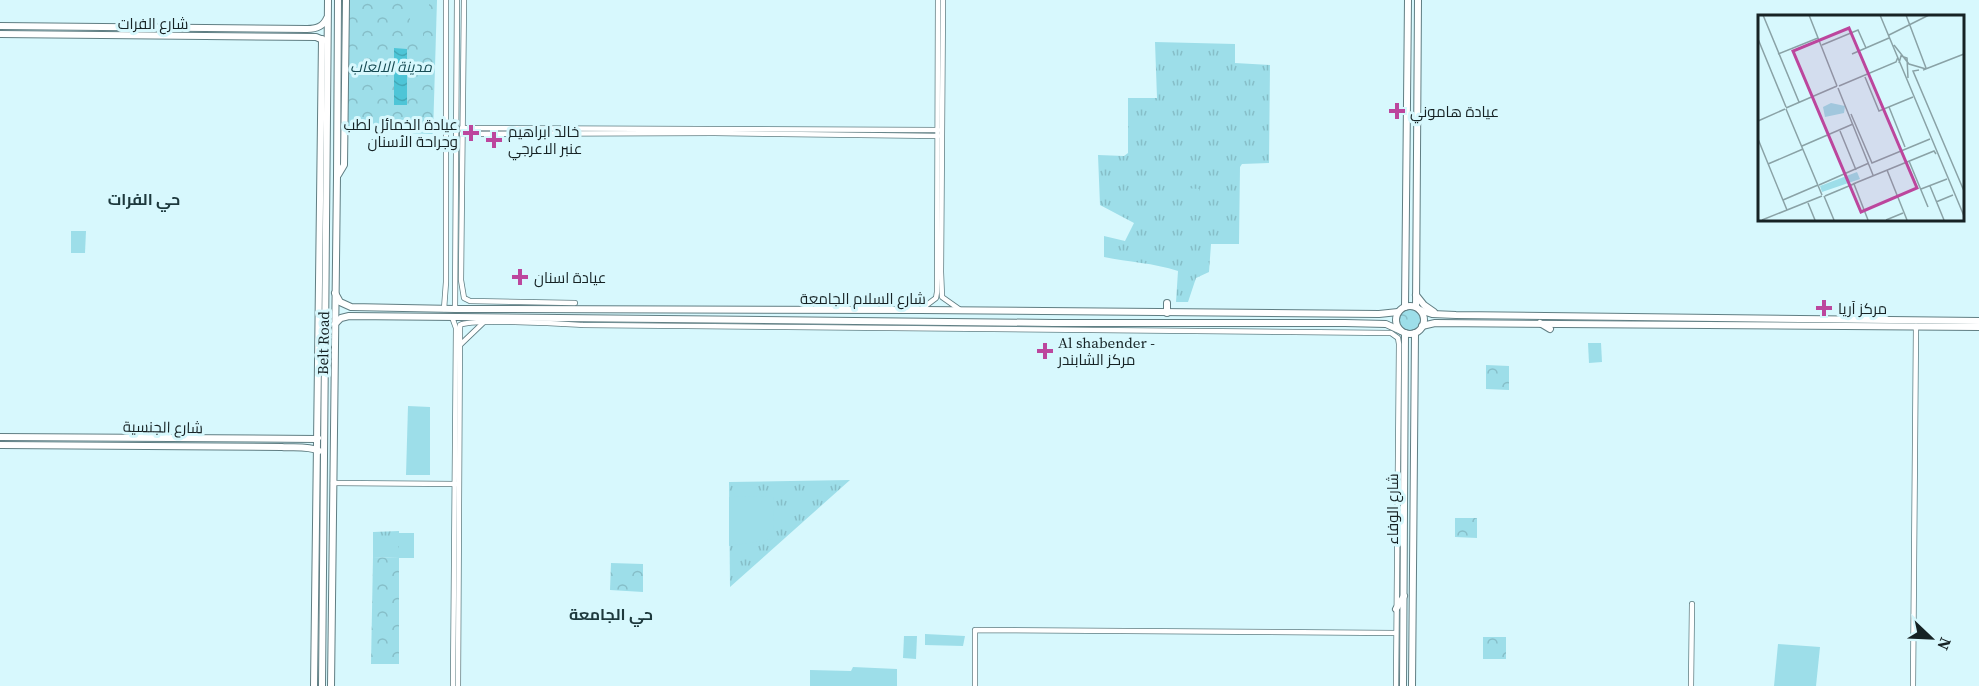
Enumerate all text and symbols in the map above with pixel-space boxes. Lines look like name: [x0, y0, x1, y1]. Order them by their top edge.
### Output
street label: شارع الفرات: [118, 13, 188, 35]
inset map: [1758, 15, 1964, 220]
park label: مدينة الالعاب: [350, 56, 432, 77]
place label: عيادة هاموني: [1410, 101, 1499, 124]
marker: عيادة هاموني: [1388, 102, 1406, 120]
place label: عيادة الخمائل لطب وجراحة الأسنان: [343, 114, 458, 152]
place label: خالد ابراهيم عنبر الاعرجي: [508, 121, 582, 161]
marker: عيادة الخمائل لطب وجراحة الأسنان: [462, 124, 480, 142]
marker: خالد ابراهيم عنبر الاعرجي: [485, 131, 503, 149]
district label: حي الفرات: [108, 188, 180, 212]
place label: عيادة اسنان: [534, 267, 606, 288]
marker: عيادة اسنان: [511, 268, 529, 286]
street label: شارع السلام الجامعة: [800, 288, 926, 310]
place label: مركز آريا: [1838, 298, 1887, 319]
marker: مركز آريا: [1815, 299, 1833, 317]
street label: Belt Road: [312, 310, 334, 375]
place label: Al shabender - مركز الشابندر: [1057, 332, 1155, 370]
marker: Al shabender - مركز الشابندر: [1036, 342, 1054, 360]
street label: شارع الجنسية: [123, 416, 203, 439]
street label: شارع الوفاء: [1382, 473, 1404, 545]
district label: حي الجامعة: [569, 603, 653, 627]
north arrow: [1901, 608, 1961, 668]
text: N: [1932, 634, 1957, 654]

